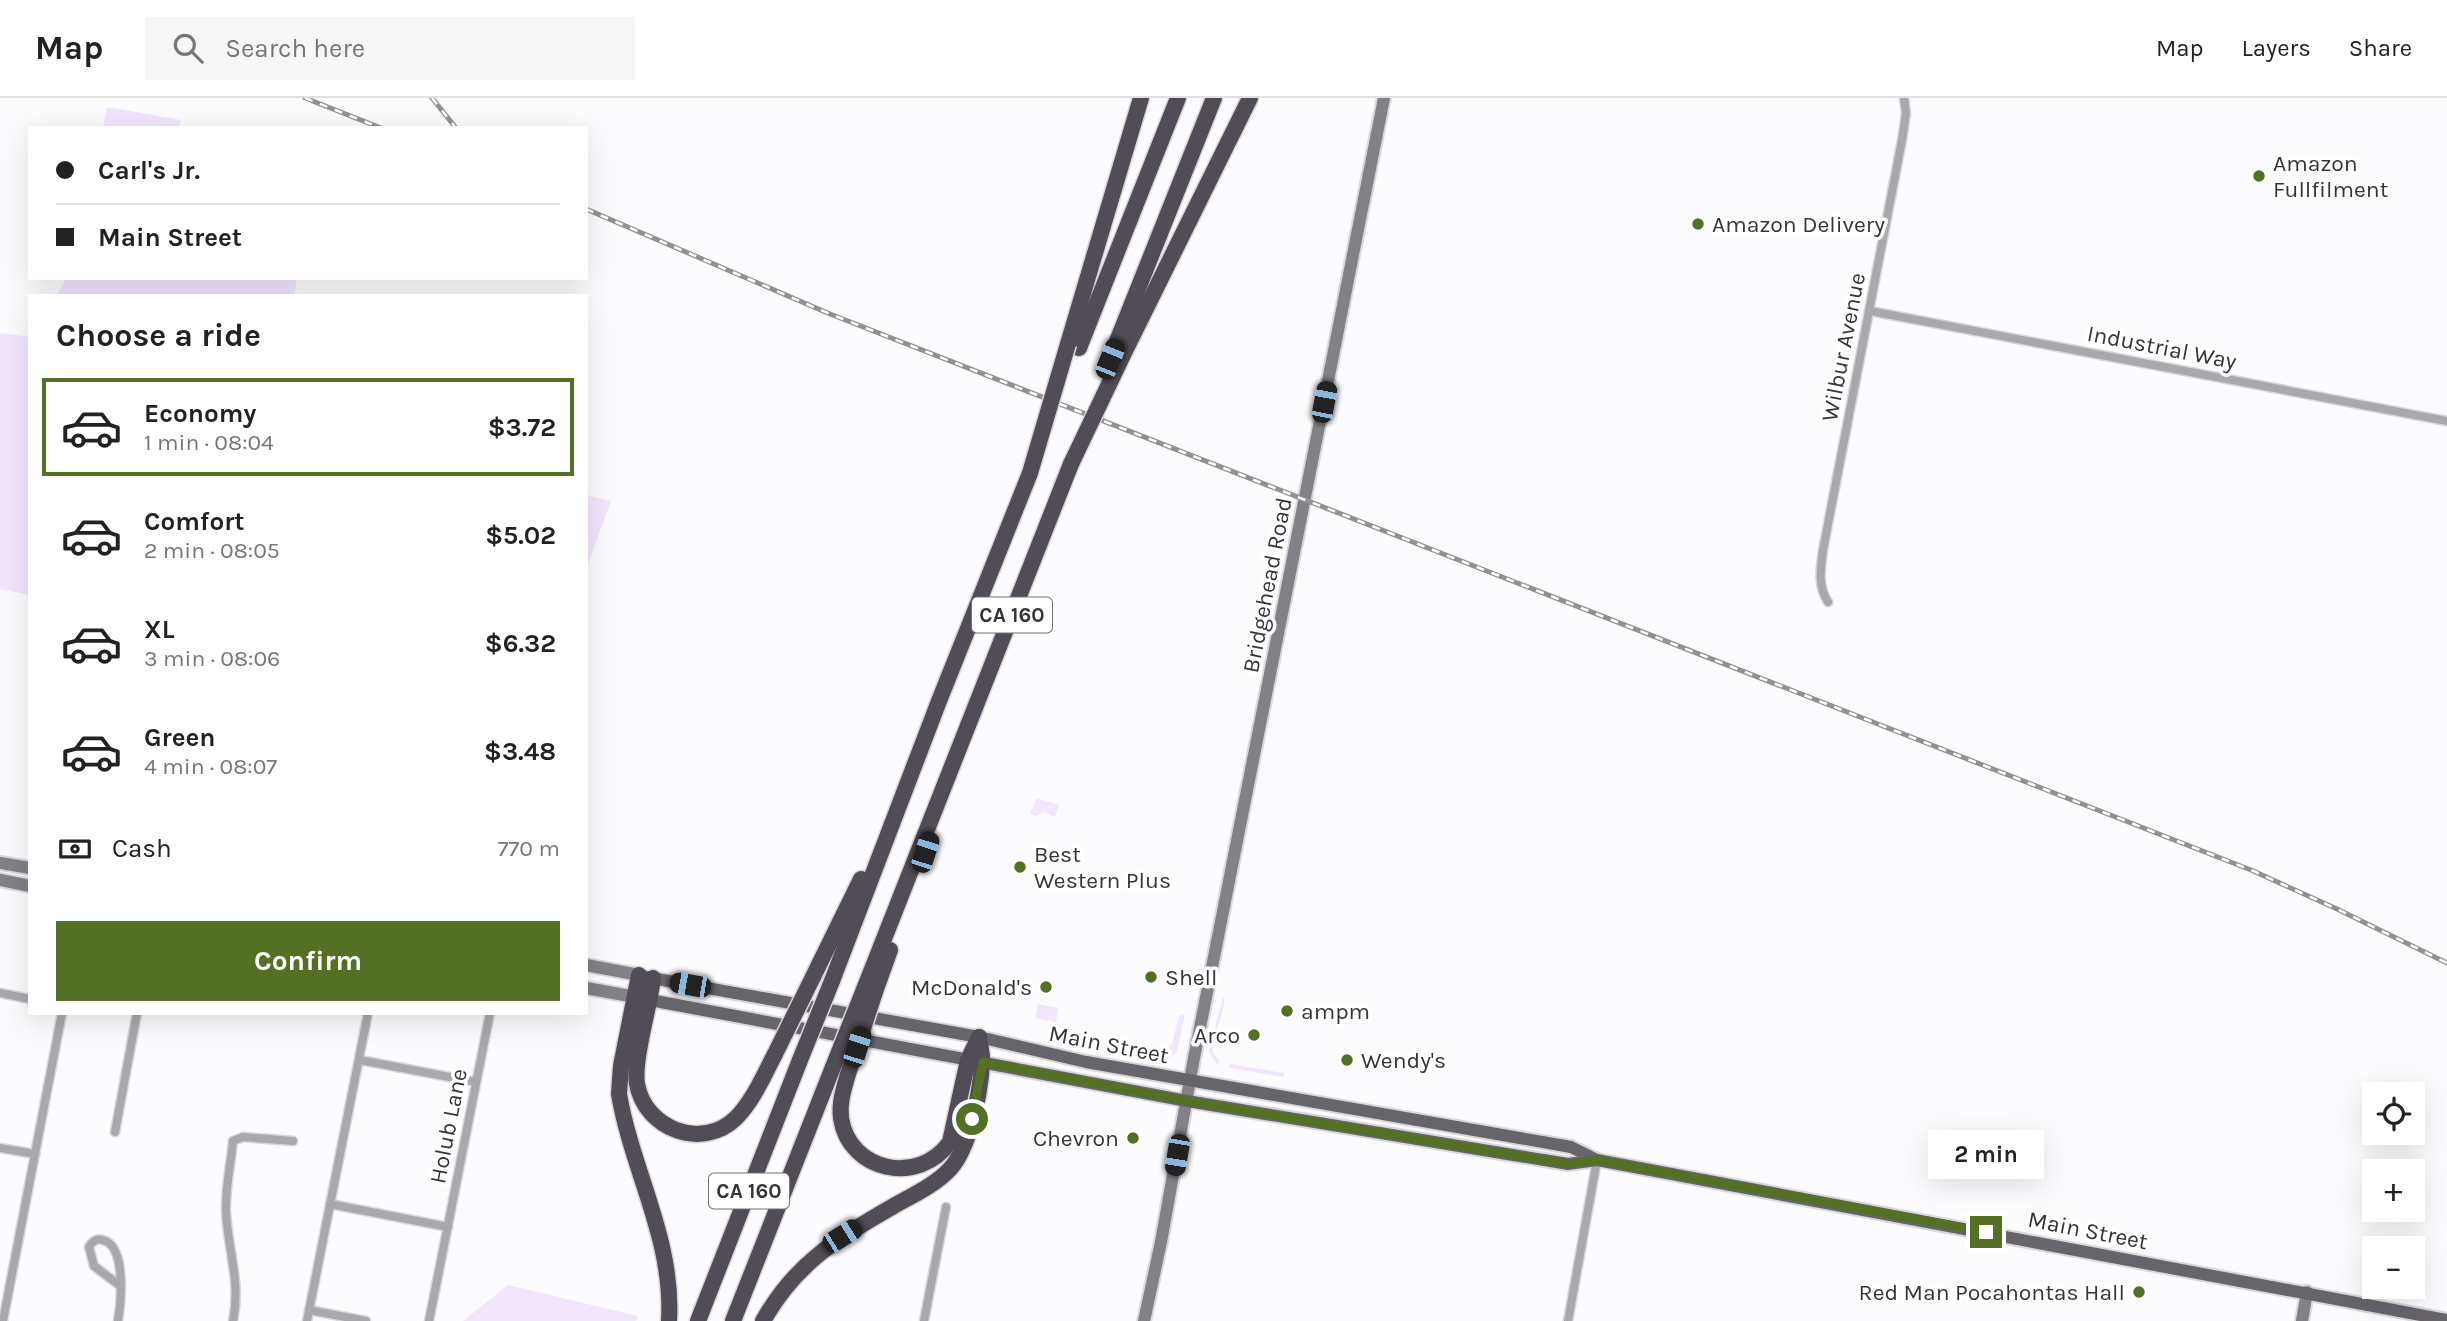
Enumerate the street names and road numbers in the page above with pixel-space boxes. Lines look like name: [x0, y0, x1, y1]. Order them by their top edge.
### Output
street label: Wilbur Avenue: [1816, 270, 1871, 424]
street label: Industrial Way: [2085, 320, 2239, 375]
street label: Bridgehead Road: [1237, 495, 1298, 675]
road number: CA 160: [972, 598, 1052, 632]
street label: Main Street: [1047, 1020, 1171, 1069]
street label: Holub Lane: [424, 1066, 473, 1186]
road number: CA 160: [709, 1174, 789, 1208]
street label: Main Street: [2026, 1206, 2150, 1255]

